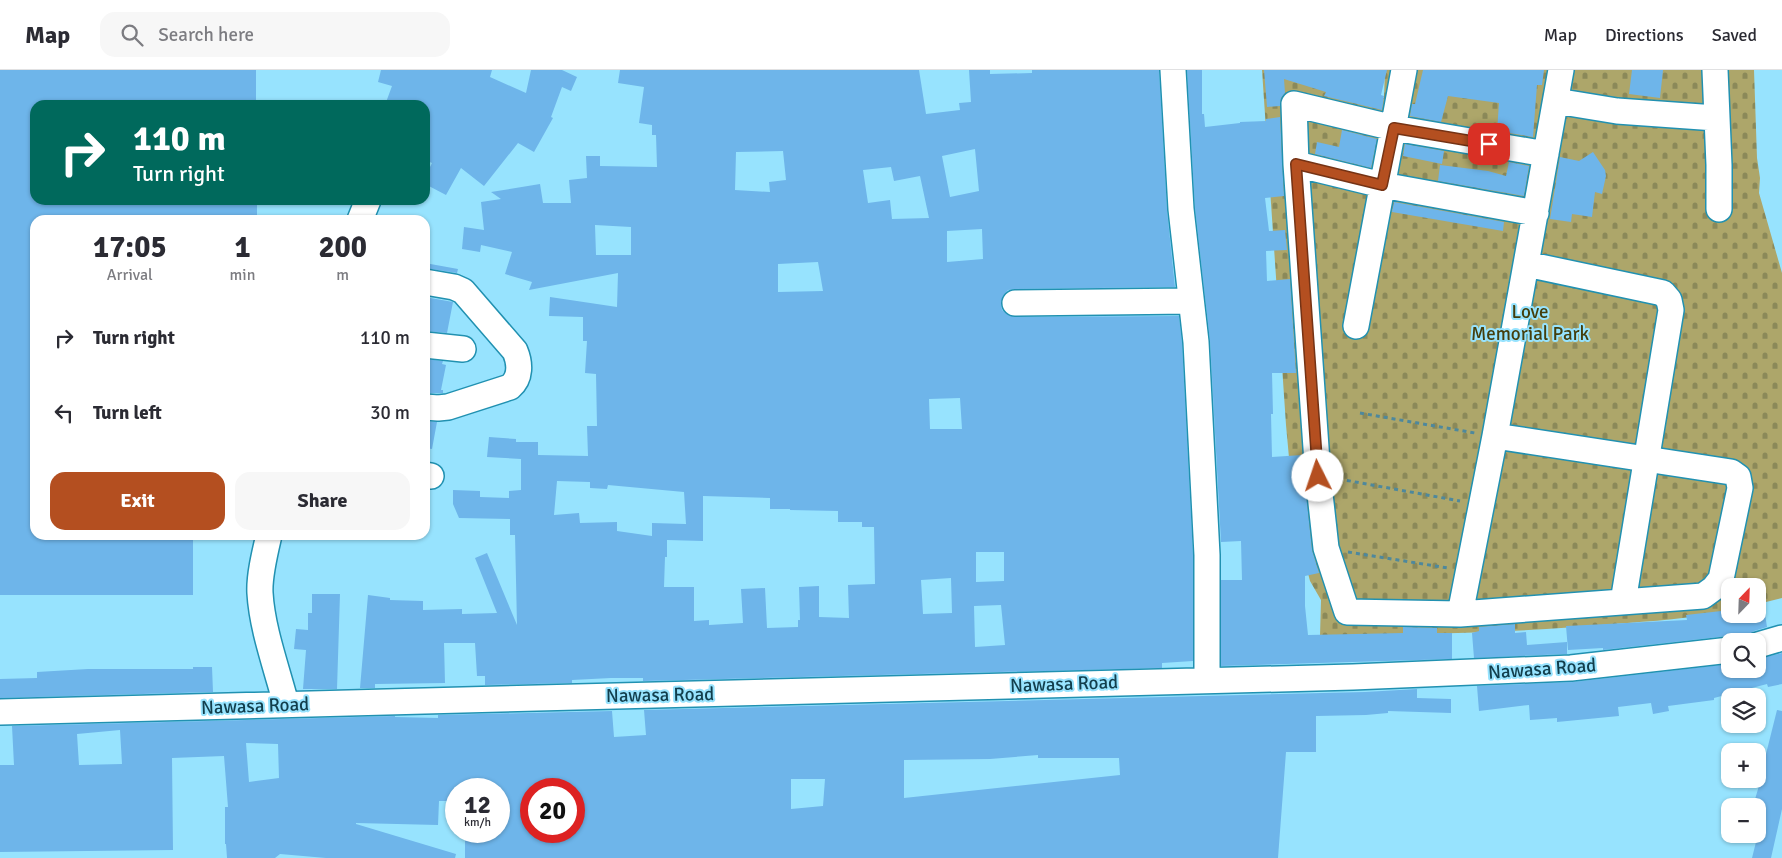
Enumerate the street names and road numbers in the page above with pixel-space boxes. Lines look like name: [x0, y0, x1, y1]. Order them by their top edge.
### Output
street label: Nawasa Road: [1487, 653, 1597, 685]
street label: Nawasa Road: [1010, 670, 1119, 698]
street label: Nawasa Road: [606, 682, 714, 708]
street label: Nawasa Road: [201, 692, 310, 720]

